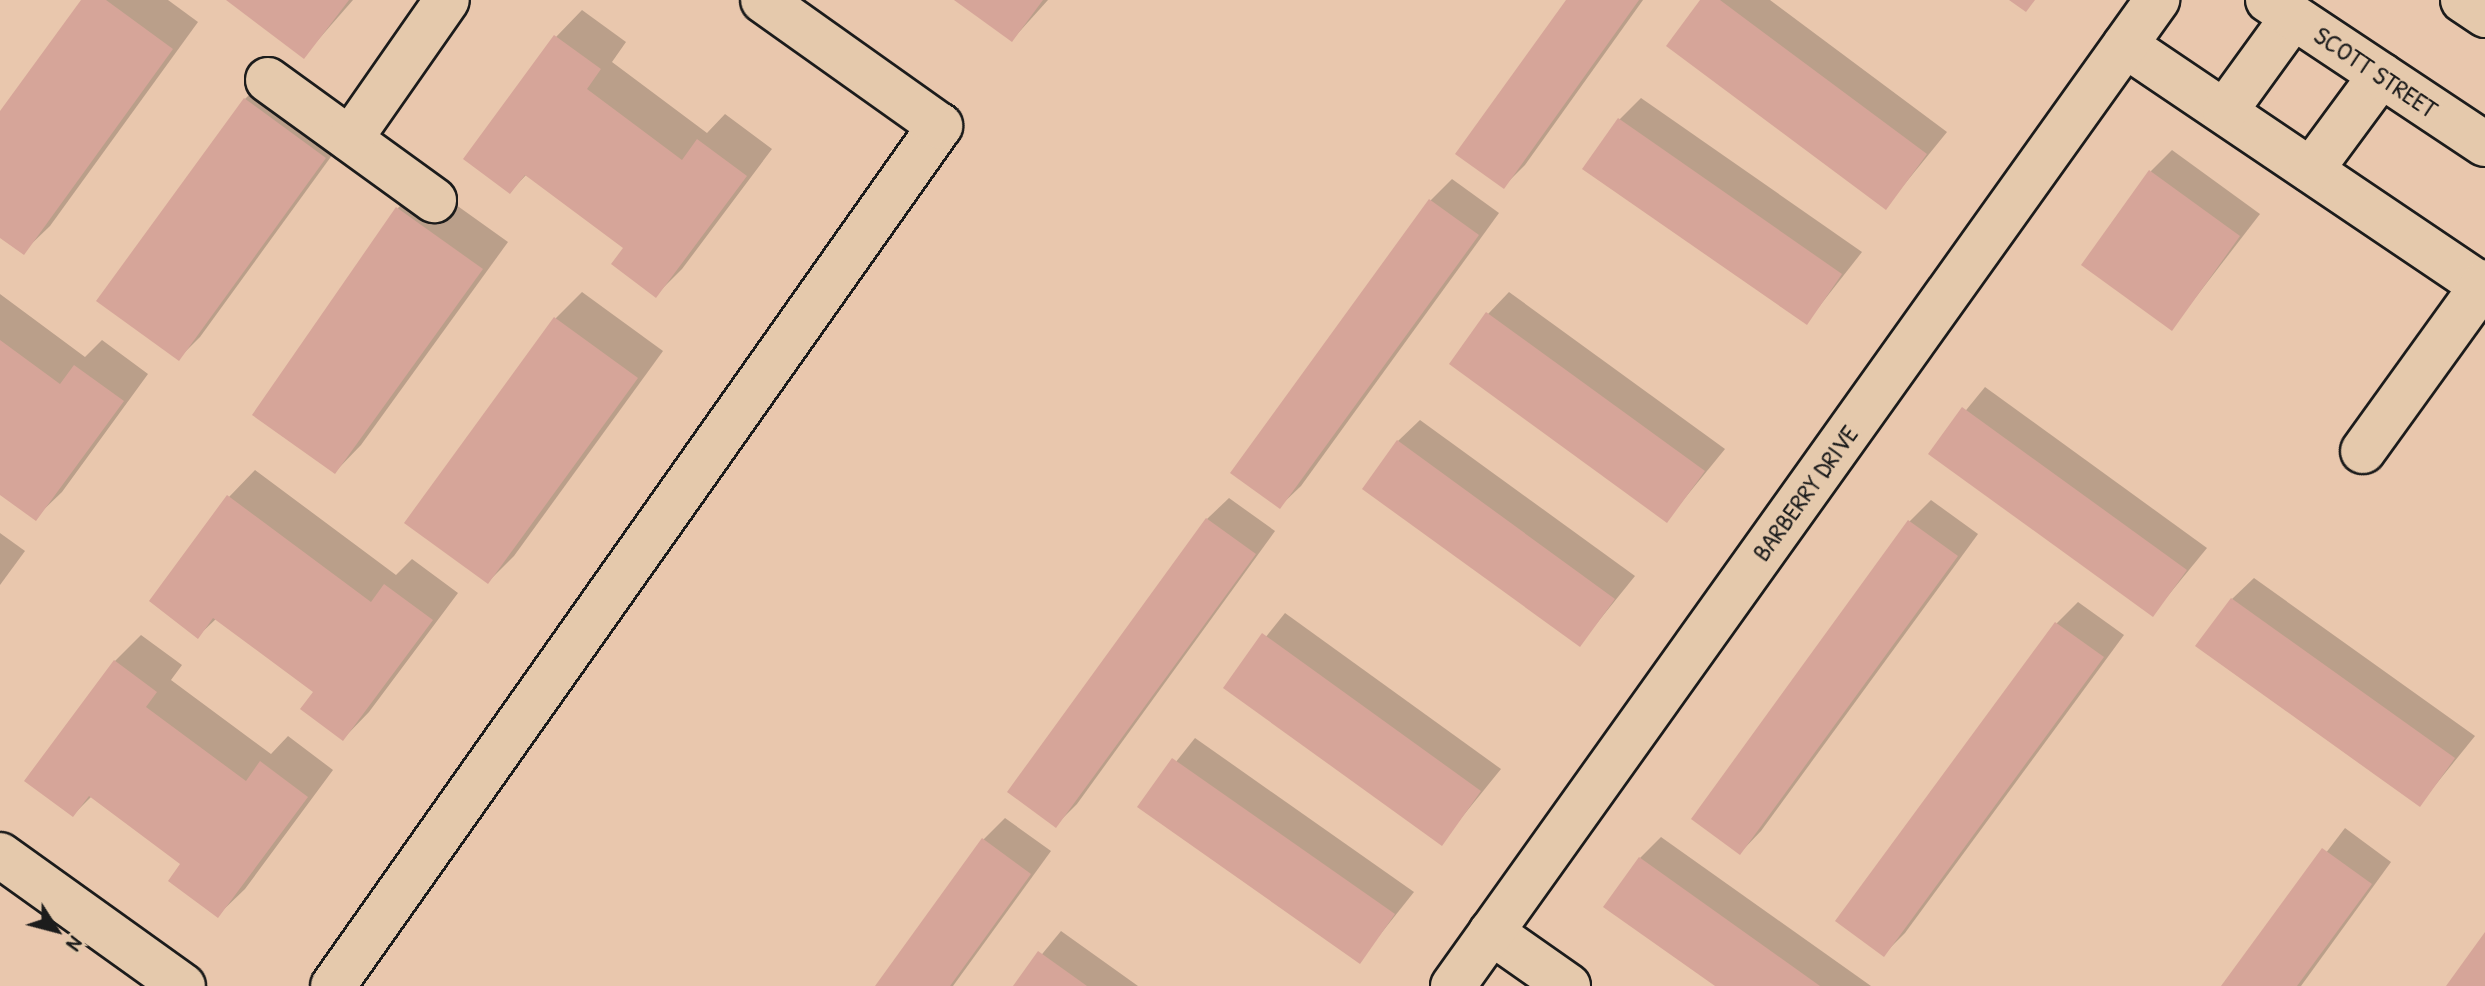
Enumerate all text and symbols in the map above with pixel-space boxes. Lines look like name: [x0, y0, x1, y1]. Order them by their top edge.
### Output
street label: SCOTT STREET: [2308, 19, 2444, 125]
street label: BARBERRY DRIVE: [1745, 419, 1865, 567]
north arrow: [16, 890, 96, 970]
text: N: [60, 931, 91, 958]

